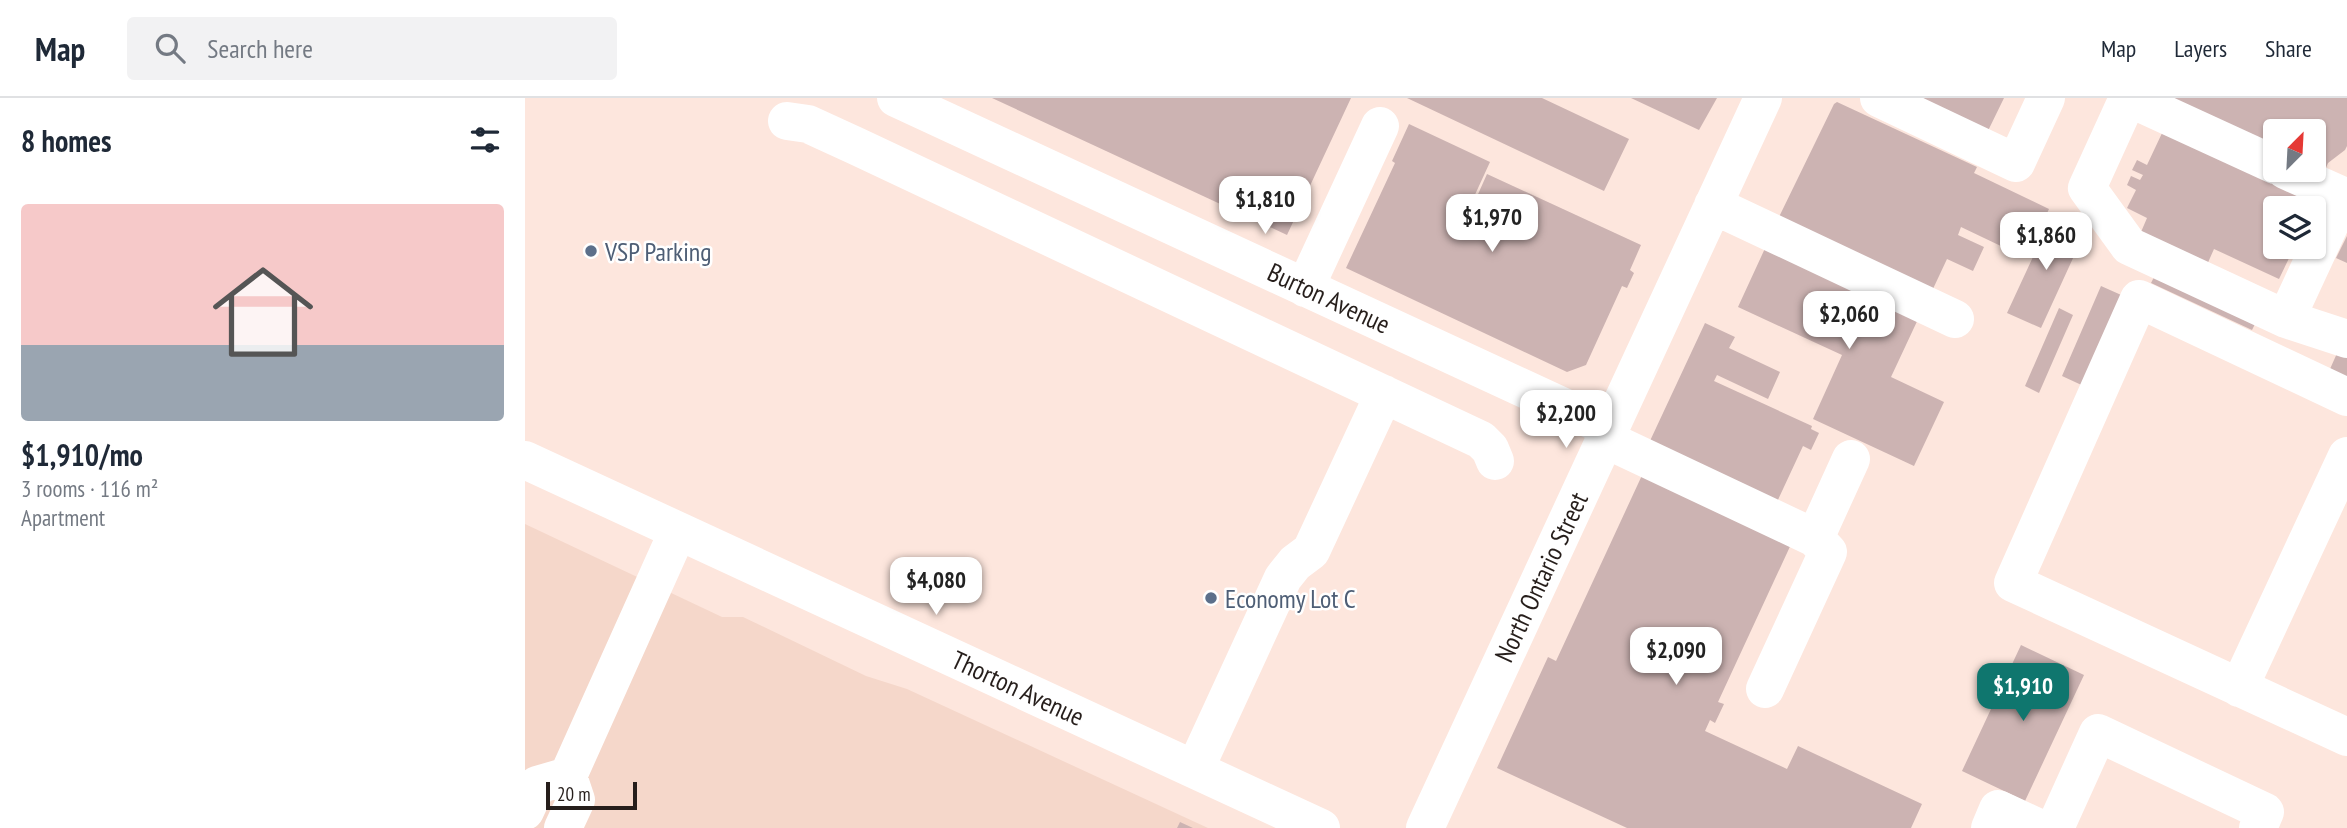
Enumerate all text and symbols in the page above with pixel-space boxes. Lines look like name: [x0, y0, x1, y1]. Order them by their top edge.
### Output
search box: [127, 17, 617, 80]
text: Map: [35, 27, 85, 70]
icon: search: [151, 29, 189, 67]
text: Search here: [207, 32, 313, 65]
text: Map: [2101, 33, 2136, 64]
text: Layers: [2174, 33, 2227, 64]
text: Share: [2265, 33, 2312, 64]
north arrow: [2263, 119, 2326, 182]
map controls: [2263, 119, 2326, 259]
text: 8 homes: [21, 121, 112, 160]
icon: filters: [466, 121, 504, 159]
pin: $1,810: [1208, 176, 1322, 236]
text: $1,810: [1235, 184, 1295, 213]
pin: $1,970: [1435, 194, 1549, 254]
button: layers: [2263, 196, 2326, 259]
text: $1,970: [1462, 202, 1522, 231]
pin: $1,860: [1989, 212, 2103, 272]
text: $1,860: [2016, 220, 2076, 249]
place label: VSP Parking: [604, 235, 712, 268]
marker: VSP Parking: [583, 243, 599, 259]
icon: home: [200, 249, 326, 375]
street label: Burton Avenue: [1262, 255, 1396, 341]
pin: $2,060: [1792, 292, 1906, 351]
text: $2,060: [1819, 299, 1879, 328]
pin: $2,200: [1509, 390, 1623, 450]
text: $2,200: [1536, 398, 1596, 427]
text: $1,910/mo: [21, 435, 143, 474]
text: 3 rooms · 116 m²: [21, 474, 158, 503]
street label: North Ontario Street: [1487, 487, 1595, 667]
text: Apartment: [21, 503, 105, 532]
pin: $4,080: [879, 558, 993, 617]
text: $4,080: [906, 565, 966, 594]
place label: Economy Lot C: [1225, 582, 1356, 615]
marker: Economy Lot C: [1203, 590, 1219, 606]
pin: $2,090: [1619, 628, 1733, 687]
text: $2,090: [1646, 635, 1706, 664]
street label: Thorton Avenue: [947, 643, 1089, 733]
pin: $1,910: [1966, 664, 2080, 723]
text: $1,910: [1993, 671, 2053, 700]
scale bar: [546, 779, 637, 811]
text: 20 m: [557, 782, 591, 806]

